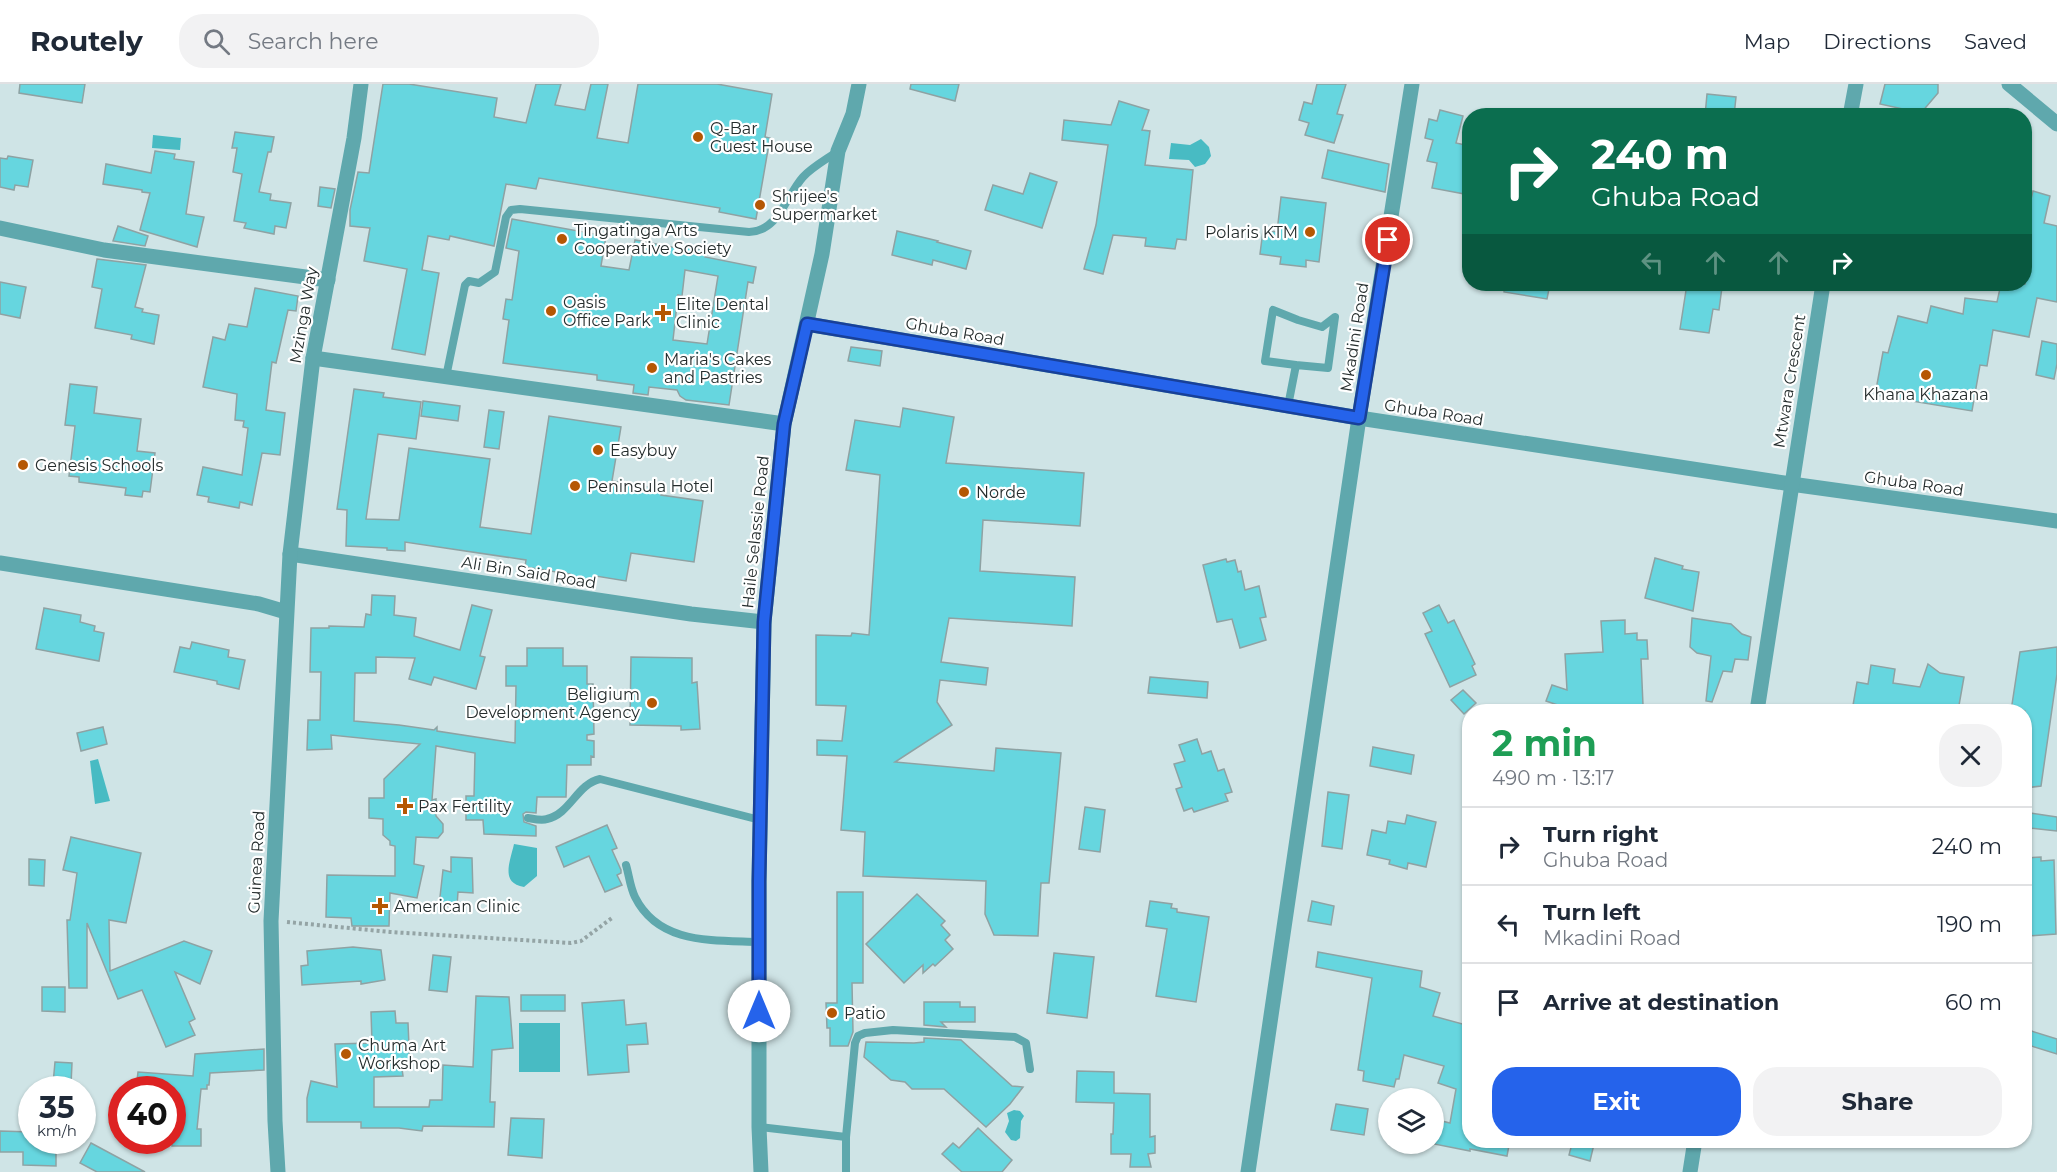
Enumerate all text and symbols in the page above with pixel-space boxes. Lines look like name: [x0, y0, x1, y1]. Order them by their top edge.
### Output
search box: [179, 14, 599, 68]
text: Routely: [30, 24, 143, 58]
icon: search: [200, 25, 233, 58]
text: Search here: [248, 28, 379, 55]
text: Map: [1744, 29, 1790, 54]
text: Directions: [1823, 29, 1931, 54]
text: Saved: [1964, 29, 2027, 54]
place label: Q-Bar Guest House: [710, 119, 813, 156]
text: 240 m: [1591, 128, 1729, 180]
marker: Q-Bar Guest House: [691, 130, 705, 144]
icon: right: [1492, 132, 1570, 210]
text: Ghuba Road: [1591, 180, 1760, 213]
place label: Shrijee's Supermarket: [772, 187, 878, 224]
marker: Shrijee's Supermarket: [753, 198, 767, 212]
pin: [1362, 214, 1413, 265]
place label: Tingatinga Arts Cooperative Society: [574, 221, 731, 258]
place label: Polaris KTM: [1205, 223, 1298, 242]
icon: arrive: [1371, 223, 1404, 256]
marker: Polaris KTM: [1303, 225, 1317, 239]
marker: Tingatinga Arts Cooperative Society: [555, 232, 569, 246]
icon: left: [1636, 246, 1669, 279]
icon: ahead: [1699, 246, 1732, 279]
icon: ahead: [1762, 246, 1795, 279]
icon: right: [1825, 246, 1858, 279]
street label: Mzinga Way: [286, 265, 321, 365]
street label: Mkadini Road: [1336, 281, 1373, 393]
place label: Oasis Office Park: [563, 293, 651, 330]
place label: Elite Dental Clinic: [676, 295, 769, 332]
marker: Oasis Office Park: [544, 304, 558, 318]
marker: Elite Dental Clinic: [654, 304, 672, 322]
street label: Mtwara Crescent: [1770, 312, 1810, 449]
street label: Ghuba Road: [904, 313, 1006, 350]
place label: Maria's Cakes and Pastries: [664, 350, 772, 387]
marker: Maria's Cakes and Pastries: [645, 361, 659, 375]
marker: Khana Khazana: [1919, 368, 1933, 382]
place label: Khana Khazana: [1863, 385, 1989, 404]
street label: Ghuba Road: [1383, 395, 1485, 430]
place label: Easybuy: [610, 441, 677, 460]
marker: Easybuy: [591, 443, 605, 457]
street label: Haile Selassie Road: [738, 455, 773, 610]
place label: Genesis Schools: [35, 456, 164, 475]
marker: Genesis Schools: [16, 458, 30, 472]
street label: Ghuba Road: [1863, 467, 1965, 500]
place label: Peninsula Hotel: [587, 477, 714, 496]
marker: Peninsula Hotel: [568, 479, 582, 493]
place label: Norde: [976, 483, 1026, 502]
marker: Norde: [957, 485, 971, 499]
street label: Ali Bin Said Road: [460, 552, 598, 593]
place label: Beligium Development Agency: [465, 685, 640, 722]
marker: Beligium Development Agency: [645, 696, 659, 710]
text: 2 min: [1492, 721, 1597, 765]
button: close: [1939, 724, 2002, 787]
text: 490 m · 13:17: [1492, 766, 1614, 790]
marker: Pax Fertility: [396, 797, 414, 815]
place label: Pax Fertility: [418, 797, 512, 816]
street label: Guinea Road: [244, 810, 269, 914]
text: Turn right: [1543, 821, 1658, 848]
icon: right: [1492, 830, 1525, 863]
text: 240 m: [1932, 833, 2002, 860]
text: Ghuba Road: [1543, 848, 1668, 872]
marker: American Clinic: [371, 897, 389, 915]
place label: American Clinic: [394, 897, 520, 916]
text: Turn left: [1543, 899, 1641, 926]
icon: left: [1492, 908, 1525, 941]
text: 190 m: [1937, 911, 2002, 938]
text: Mkadini Road: [1543, 926, 1681, 950]
position arrow: [727, 979, 791, 1043]
icon: arrive: [1492, 986, 1525, 1019]
text: Arrive at destination: [1543, 989, 1779, 1016]
text: 60 m: [1945, 989, 2002, 1016]
place label: Patio: [844, 1004, 886, 1023]
marker: Patio: [825, 1006, 839, 1020]
place label: Chuma Art Workshop: [358, 1036, 447, 1073]
marker: Chuma Art Workshop: [339, 1047, 353, 1061]
button: Exit: [1492, 1067, 1741, 1136]
button: Share: [1753, 1067, 2002, 1136]
speed limit sign: 40: [108, 1076, 186, 1154]
map controls: [1378, 1088, 1444, 1154]
button: layers: [1378, 1088, 1444, 1154]
text: 35: [39, 1089, 75, 1126]
text: km/h: [37, 1121, 77, 1140]

